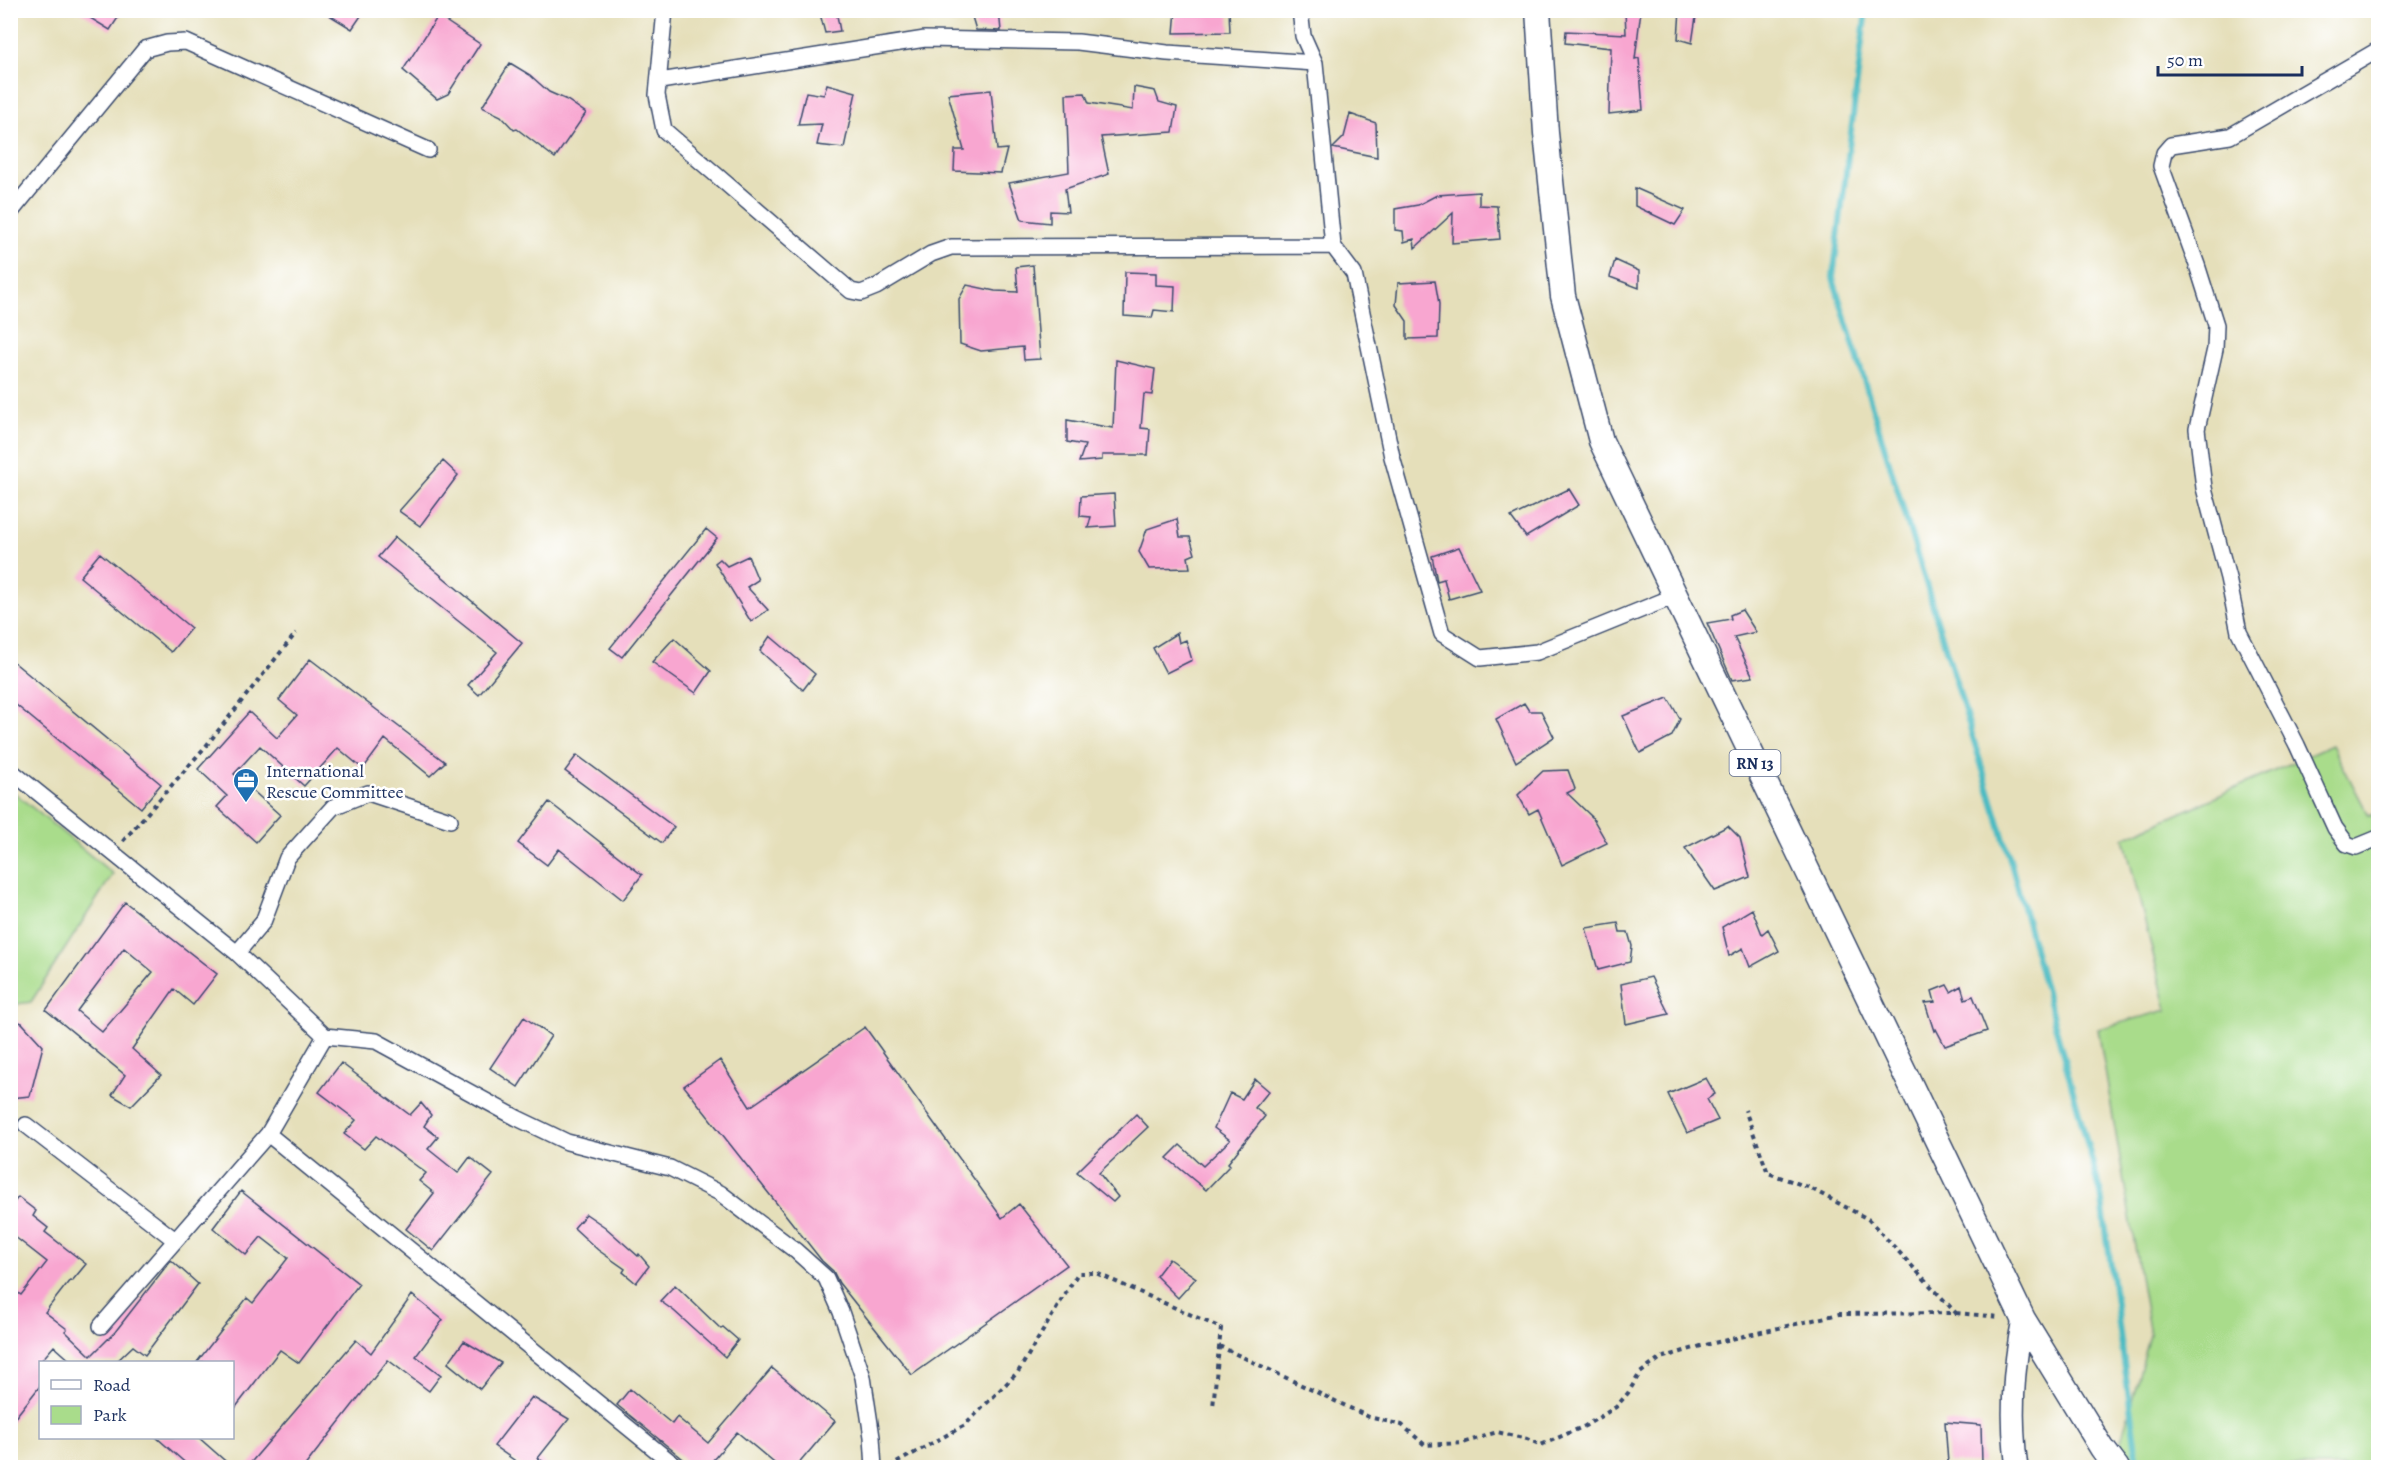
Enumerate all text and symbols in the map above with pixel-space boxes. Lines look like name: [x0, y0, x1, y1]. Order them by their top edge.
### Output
scale bar: [2158, 39, 2302, 77]
text: 50 m: [2167, 48, 2203, 72]
road number: RN 13: [1730, 750, 1780, 776]
place label: International Rescue Committee: [266, 759, 404, 804]
office icon: International Rescue Committee: [231, 766, 261, 804]
legend: [39, 1361, 234, 1439]
text: Road: [93, 1373, 131, 1397]
text: Park: [93, 1403, 127, 1427]

